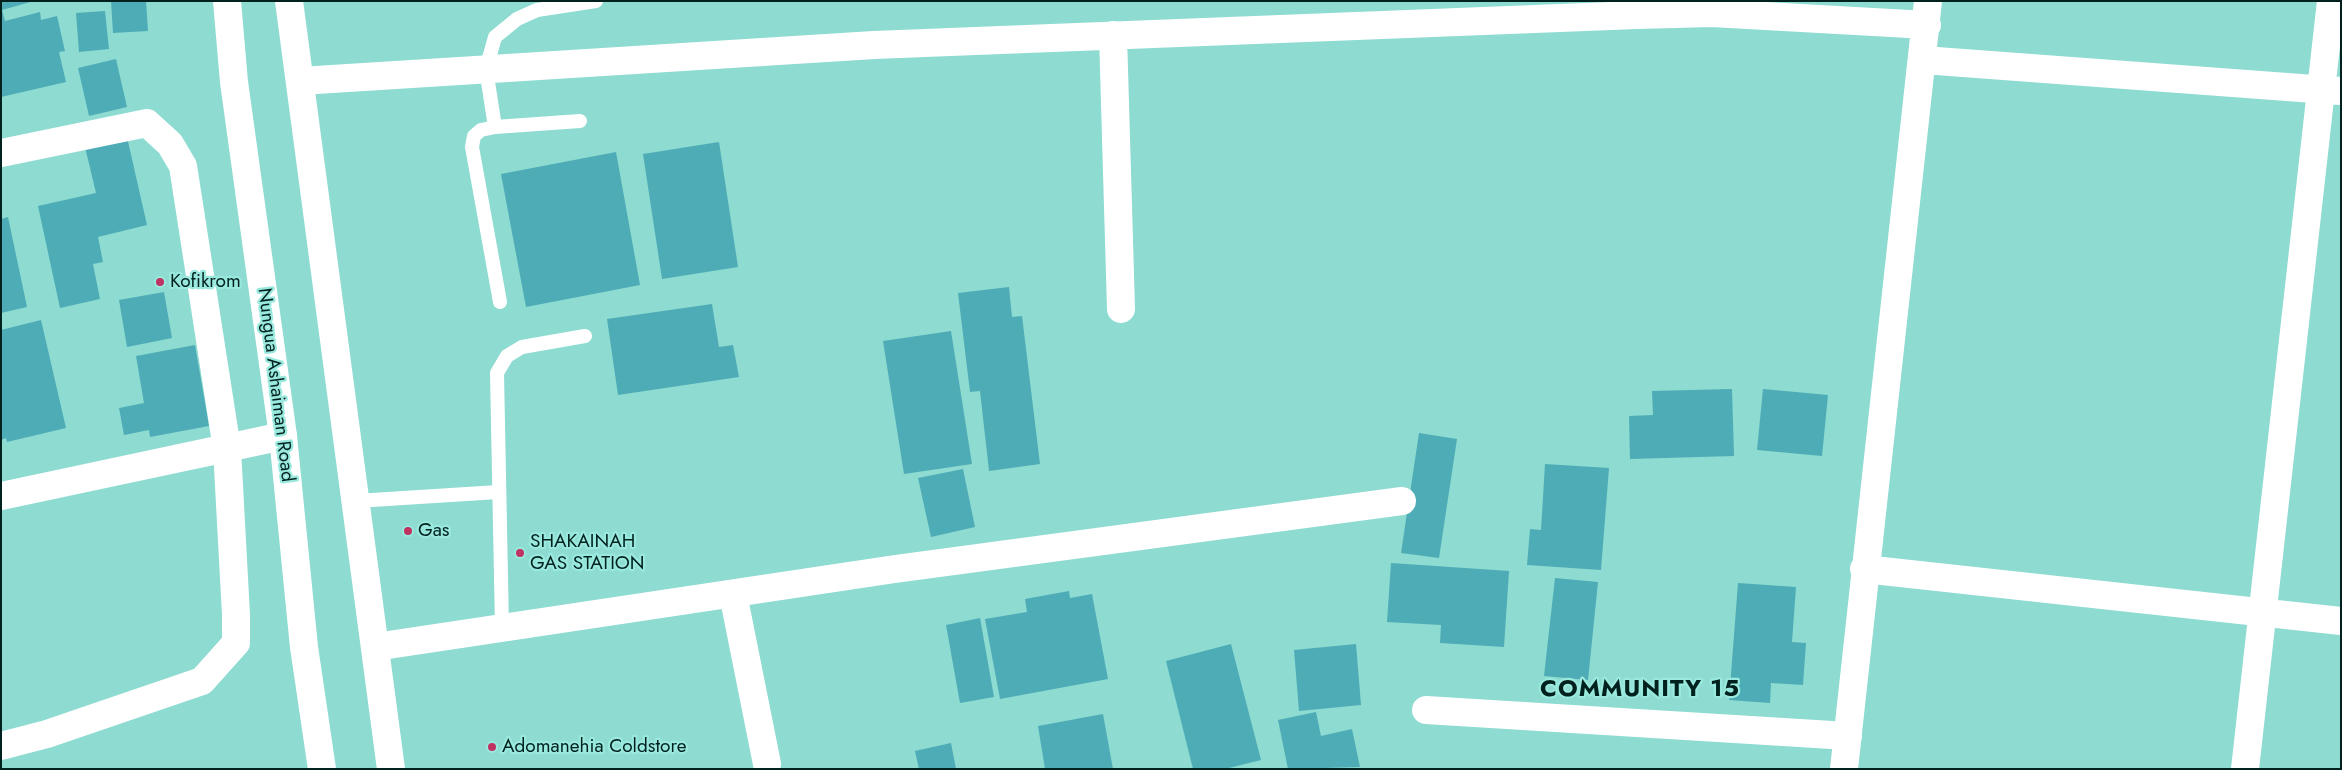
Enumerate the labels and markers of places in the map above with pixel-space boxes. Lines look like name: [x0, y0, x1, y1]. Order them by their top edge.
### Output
place label: Kofikrom: [170, 271, 241, 293]
marker: Kofikrom: [154, 276, 166, 288]
place label: Gas: [418, 520, 450, 542]
marker: Gas: [402, 525, 414, 537]
place label: SHAKAINAH GAS STATION: [530, 531, 645, 575]
marker: SHAKAINAH GAS STATION: [514, 547, 526, 559]
place label: Adomanehia Coldstore: [502, 736, 686, 758]
marker: Adomanehia Coldstore: [486, 741, 498, 753]

